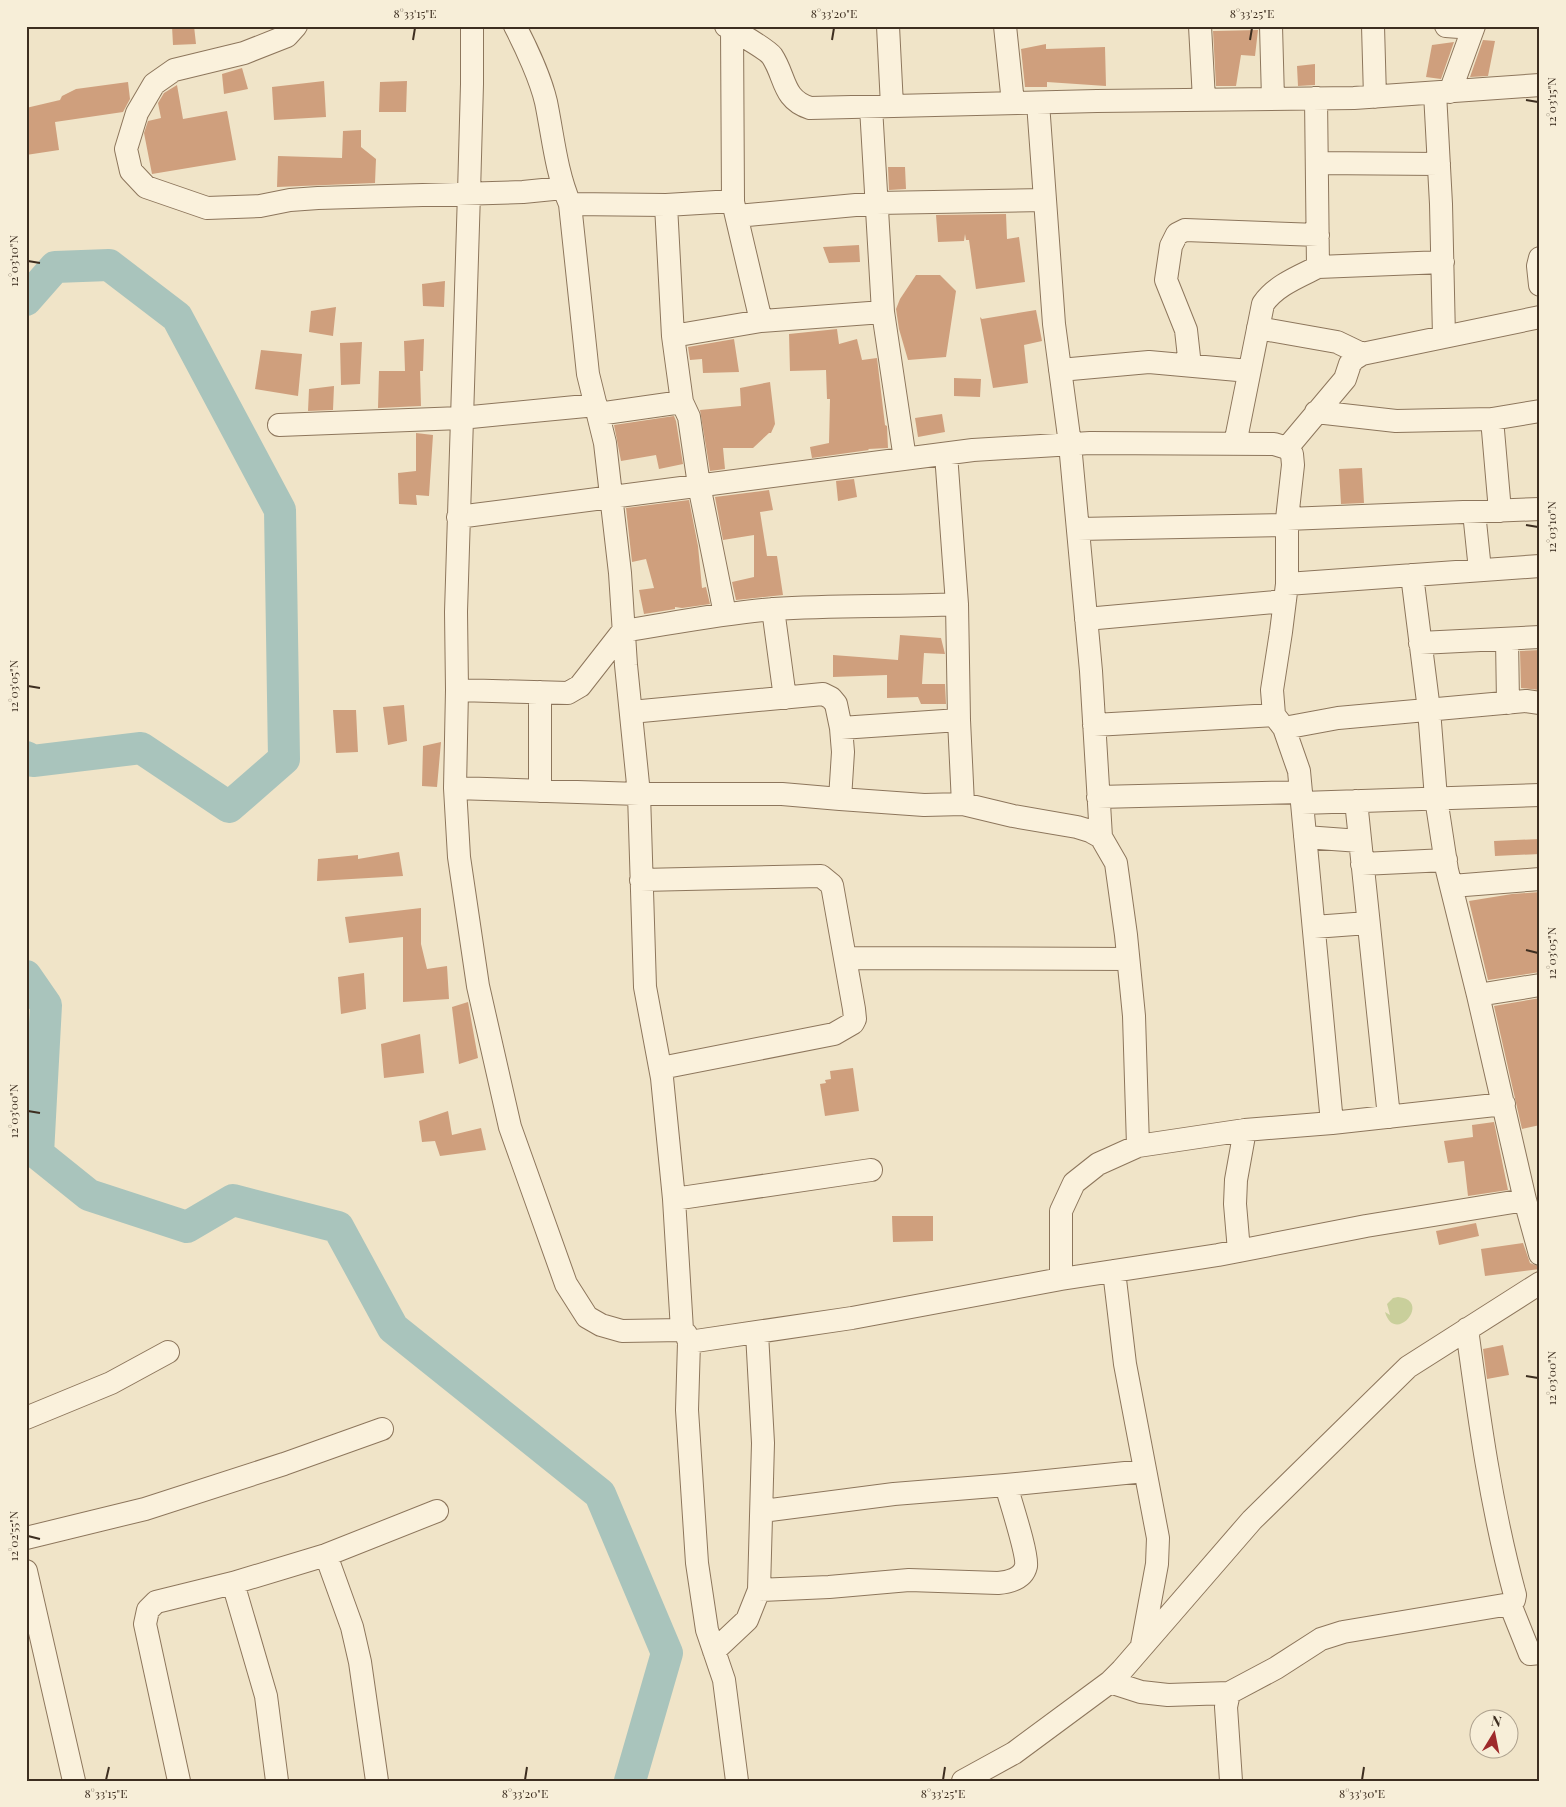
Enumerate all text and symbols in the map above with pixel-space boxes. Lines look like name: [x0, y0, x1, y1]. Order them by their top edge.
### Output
text: 8°33'15"E: [394, 5, 436, 21]
text: 8°33'20"E: [811, 5, 857, 21]
text: 8°33'25"E: [1230, 5, 1274, 21]
text: 12°03'15"N: [1543, 77, 1559, 127]
text: 12°03'10"N: [5, 235, 21, 287]
text: 12°03'10"N: [1543, 501, 1559, 553]
text: 12°03'05"N: [5, 659, 21, 712]
text: 12°03'05"N: [1543, 926, 1559, 979]
text: 12°03'00"N: [5, 1083, 21, 1138]
text: 12°03'00"N: [1543, 1350, 1559, 1405]
text: 12°02'55"N: [5, 1510, 21, 1561]
north arrow: [1468, 1710, 1518, 1760]
text: N: [1490, 1710, 1503, 1731]
text: 8°33'15"E: [85, 1785, 127, 1801]
text: 8°33'20"E: [502, 1785, 548, 1801]
text: 8°33'25"E: [921, 1785, 965, 1801]
text: 8°33'30"E: [1339, 1785, 1385, 1801]

